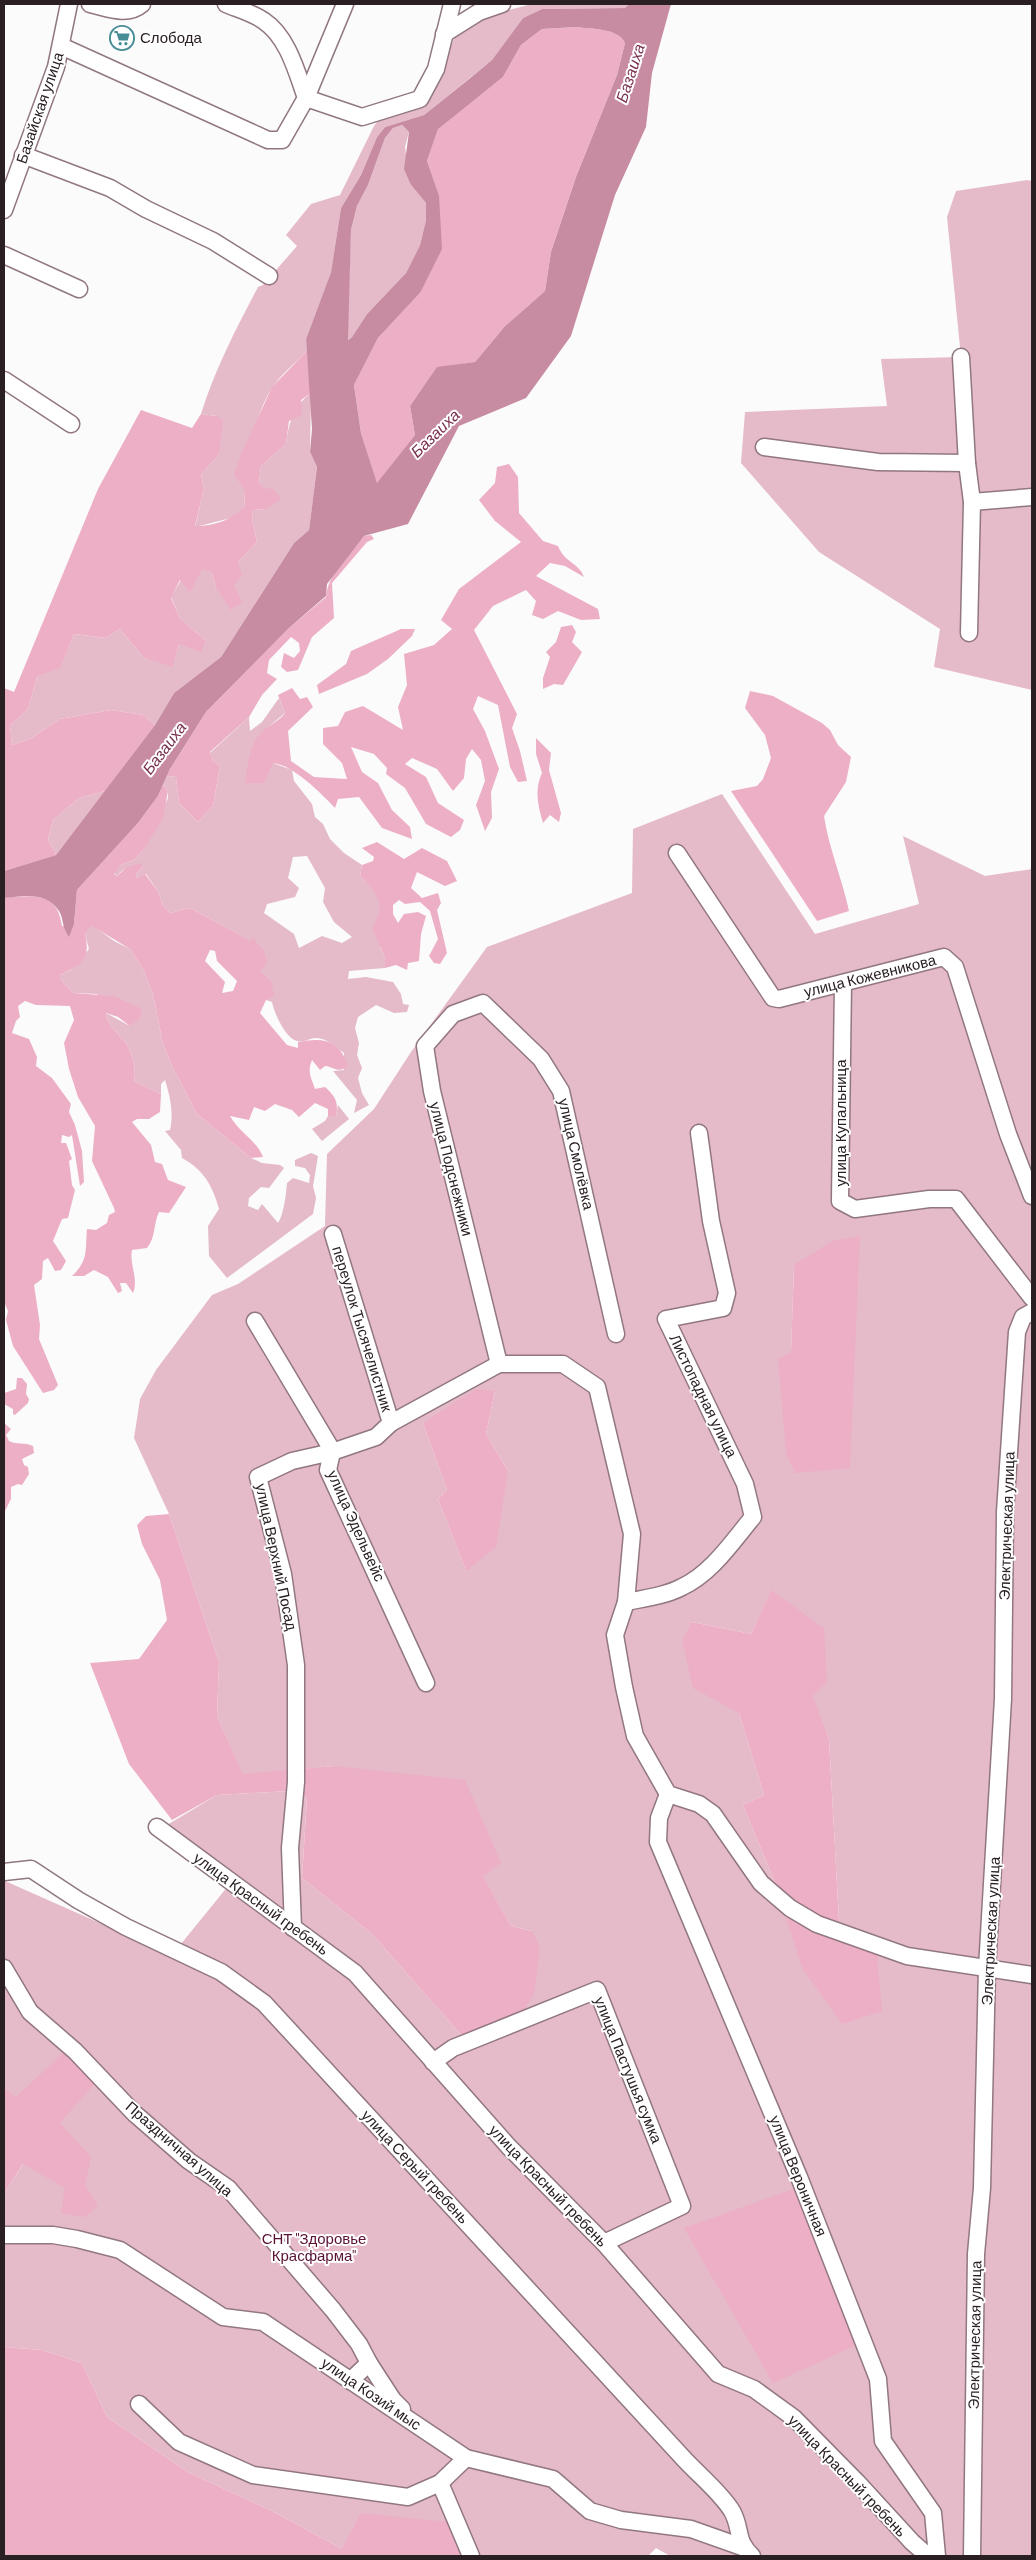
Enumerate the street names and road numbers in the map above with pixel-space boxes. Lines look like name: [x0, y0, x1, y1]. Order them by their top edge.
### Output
street label: Базайская улица: [12, 49, 67, 166]
street label: улица Кожевникова: [802, 950, 938, 1000]
street label: улица Купальница: [831, 1059, 849, 1187]
street label: улица Смолёвка: [555, 1096, 599, 1212]
street label: улица Подснежники: [427, 1100, 477, 1238]
street label: переулок Тысячелистник: [329, 1244, 397, 1414]
street label: Листопадная улица: [666, 1331, 742, 1461]
street label: Электрическая улица: [994, 1451, 1018, 1601]
street label: улица Эдельвейс: [324, 1467, 390, 1584]
street label: улица Верхний Посад: [253, 1482, 301, 1632]
street label: улица Красный гребень: [191, 1848, 333, 1958]
street label: Электрическая улица: [977, 1855, 1003, 2006]
street label: улица Пастушья сумка: [591, 1994, 667, 2146]
street label: Праздничная улица: [122, 2097, 237, 2200]
street label: улица Серый гребень: [358, 2106, 473, 2227]
street label: улица Вероничная: [767, 2113, 831, 2239]
street label: улица Красный гребень: [486, 2121, 612, 2250]
street label: Электрическая улица: [964, 2260, 984, 2410]
street label: улица Козий мыс: [318, 2353, 425, 2433]
street label: улица Красный гребень: [785, 2411, 911, 2540]

